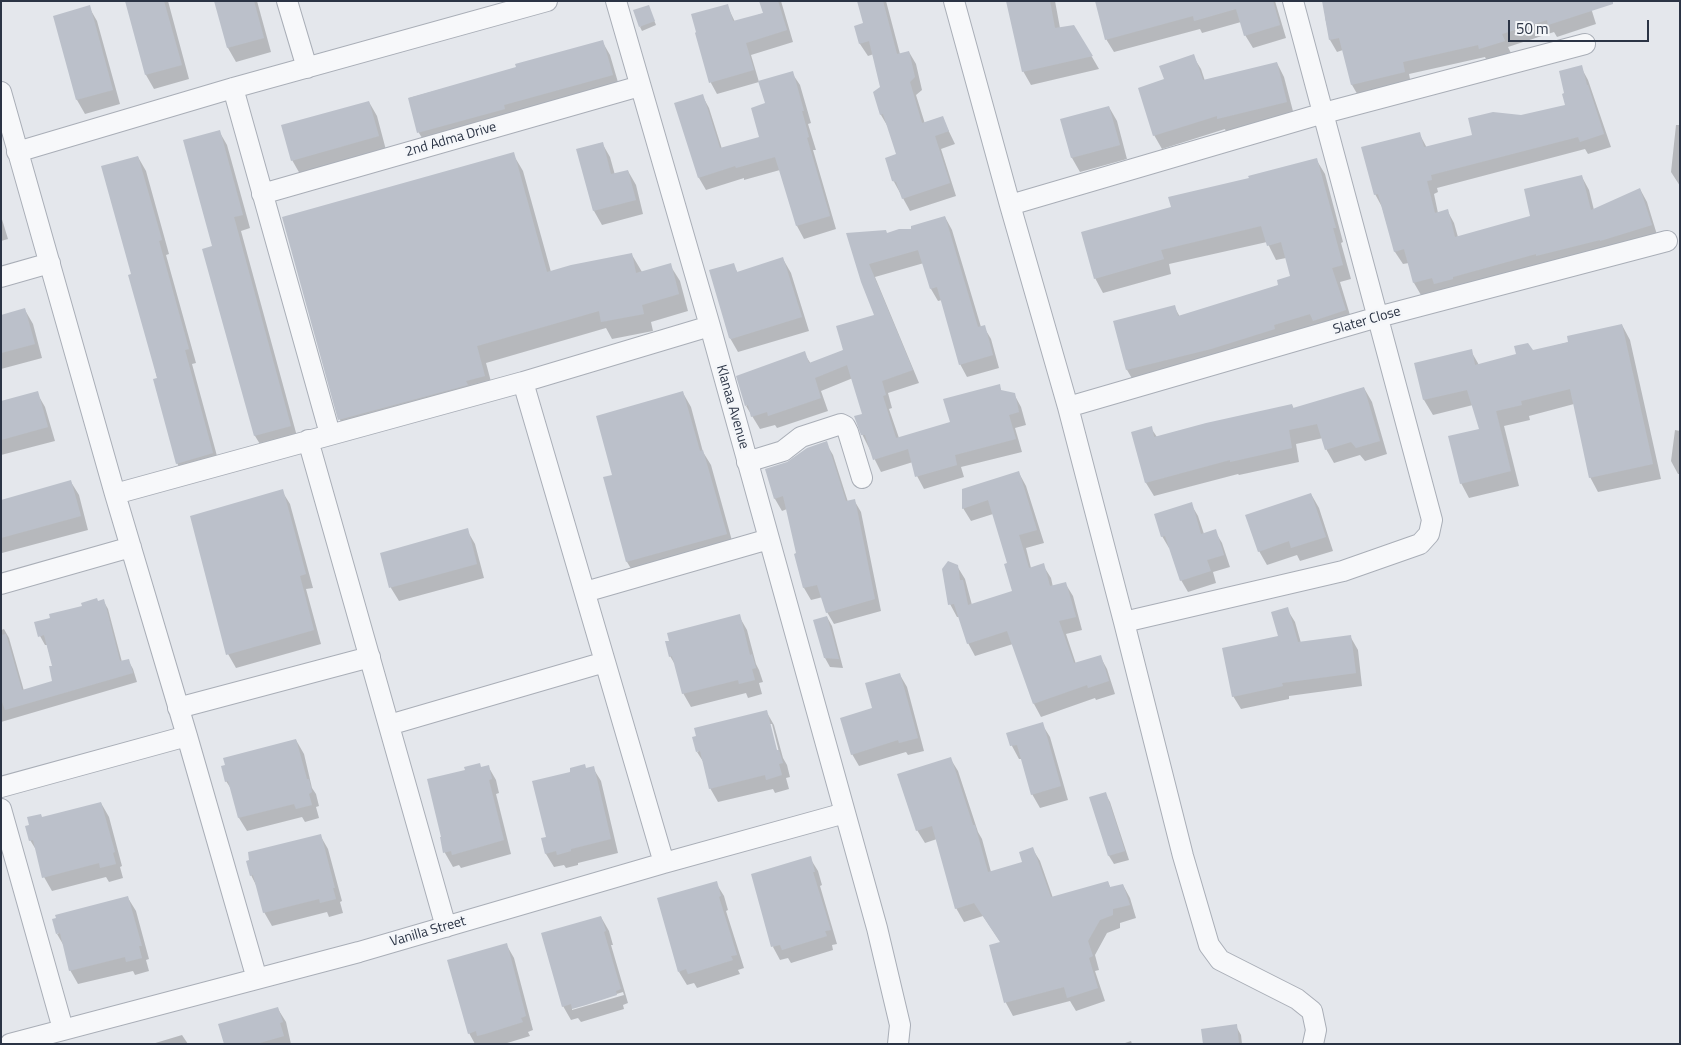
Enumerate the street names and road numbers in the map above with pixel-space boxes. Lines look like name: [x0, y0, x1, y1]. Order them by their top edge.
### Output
street label: 2nd Adma Drive: [404, 119, 498, 161]
street label: Slater Close: [1331, 303, 1403, 339]
street label: Klanaa Avenue: [712, 363, 752, 451]
street label: Vanilla Street: [388, 913, 468, 951]

